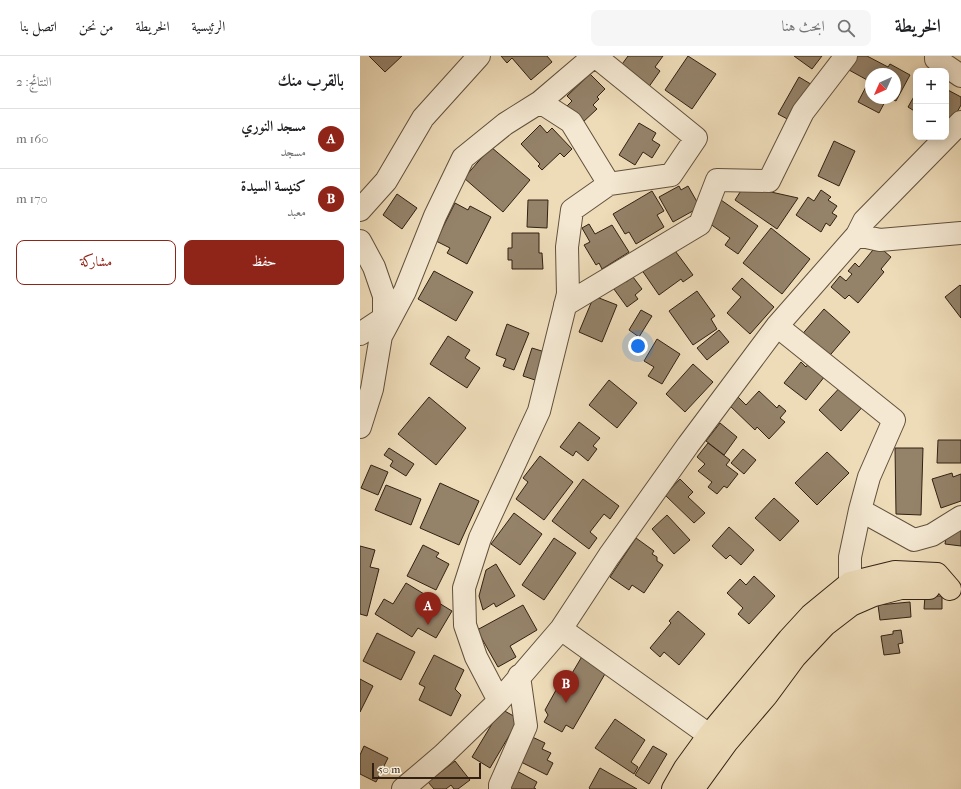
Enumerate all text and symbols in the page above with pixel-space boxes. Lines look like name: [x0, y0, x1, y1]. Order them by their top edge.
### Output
search box: [591, 10, 871, 46]
text: الخريطة: [895, 15, 941, 37]
text: ابحث هنا: [782, 17, 825, 35]
icon: search: [835, 17, 857, 39]
text: اتصل بنا: [20, 18, 57, 35]
text: من نحن: [79, 18, 114, 35]
text: الخريطة: [136, 18, 170, 35]
text: الرئيسية: [192, 18, 225, 35]
north arrow: [865, 68, 901, 104]
map controls: [913, 68, 949, 140]
button: +: [913, 68, 949, 104]
text: بالقرب منك: [278, 70, 344, 90]
text: النتائج: 2: [16, 74, 51, 89]
button: −: [913, 104, 949, 140]
text: مسجد النوري: [241, 117, 306, 135]
text: 160 m: [16, 131, 48, 146]
text: A: [327, 131, 335, 146]
text: مسجد: [280, 144, 306, 159]
text: كنيسة السيدة: [241, 177, 306, 195]
text: 170 m: [16, 191, 48, 206]
text: B: [327, 191, 335, 206]
text: معبد: [287, 204, 306, 219]
button: مشاركة: [16, 240, 176, 285]
button: حفظ: [184, 240, 344, 285]
your location: [628, 336, 648, 356]
pin: A: [415, 592, 441, 625]
pin: B: [553, 670, 579, 703]
scale bar: [372, 761, 481, 780]
text: 50 m: [378, 763, 400, 776]

